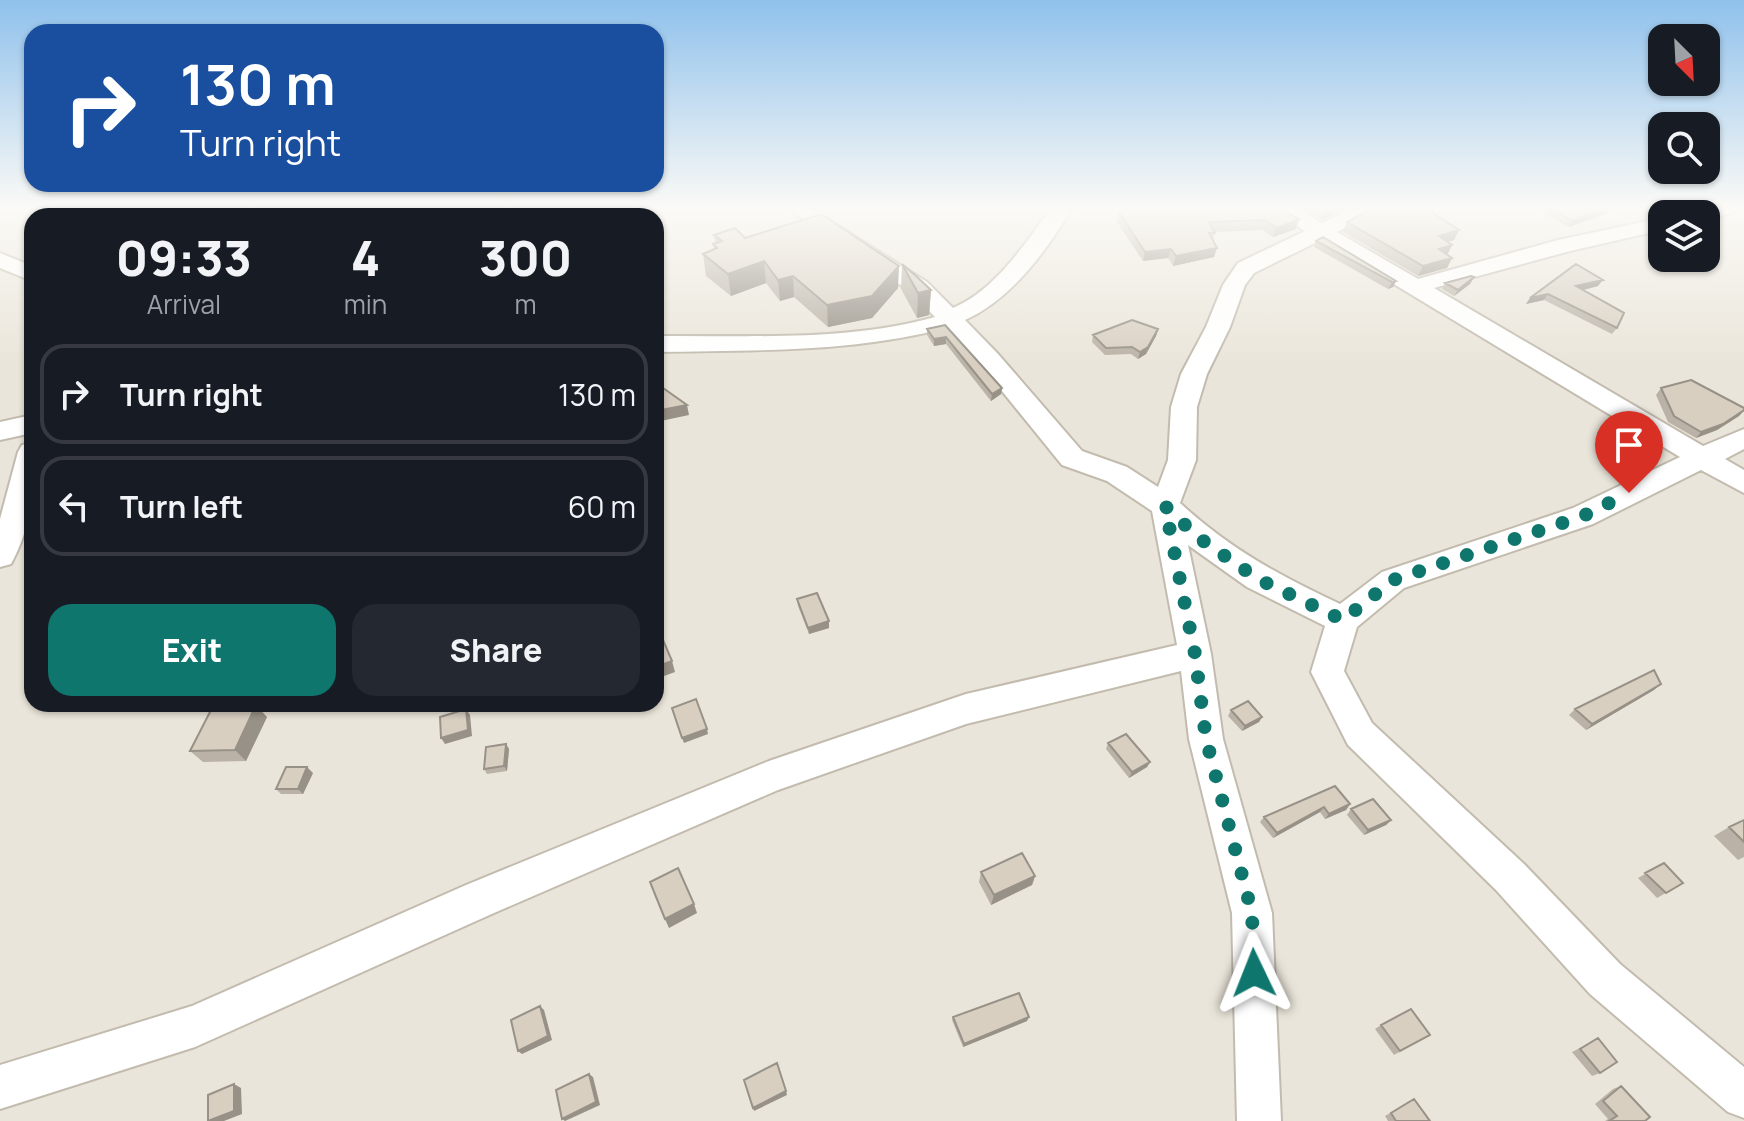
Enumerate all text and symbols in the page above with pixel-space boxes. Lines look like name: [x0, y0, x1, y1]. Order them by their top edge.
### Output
north arrow: [1648, 24, 1720, 96]
map controls: [1648, 24, 1720, 272]
text: 130 m: [180, 45, 336, 122]
icon: right: [48, 56, 152, 160]
button: search: [1648, 112, 1720, 184]
text: Turn right: [180, 118, 341, 167]
button: layers: [1648, 200, 1720, 272]
text: 09:33: [116, 225, 252, 290]
text: 4: [351, 225, 380, 290]
text: 300: [479, 225, 572, 290]
text: Arrival: [147, 286, 221, 322]
text: min: [344, 286, 387, 322]
text: m: [515, 286, 537, 322]
icon: right: [52, 372, 96, 416]
text: Turn right: [120, 374, 263, 415]
text: 130 m: [558, 374, 636, 415]
pin: [1595, 411, 1663, 493]
icon: arrive: [1607, 423, 1651, 467]
icon: left: [52, 484, 96, 528]
text: Turn left: [120, 486, 243, 527]
text: 60 m: [568, 486, 636, 527]
button: Exit: [48, 604, 336, 696]
button: Share: [352, 604, 640, 696]
position arrow: [1212, 931, 1296, 1015]

